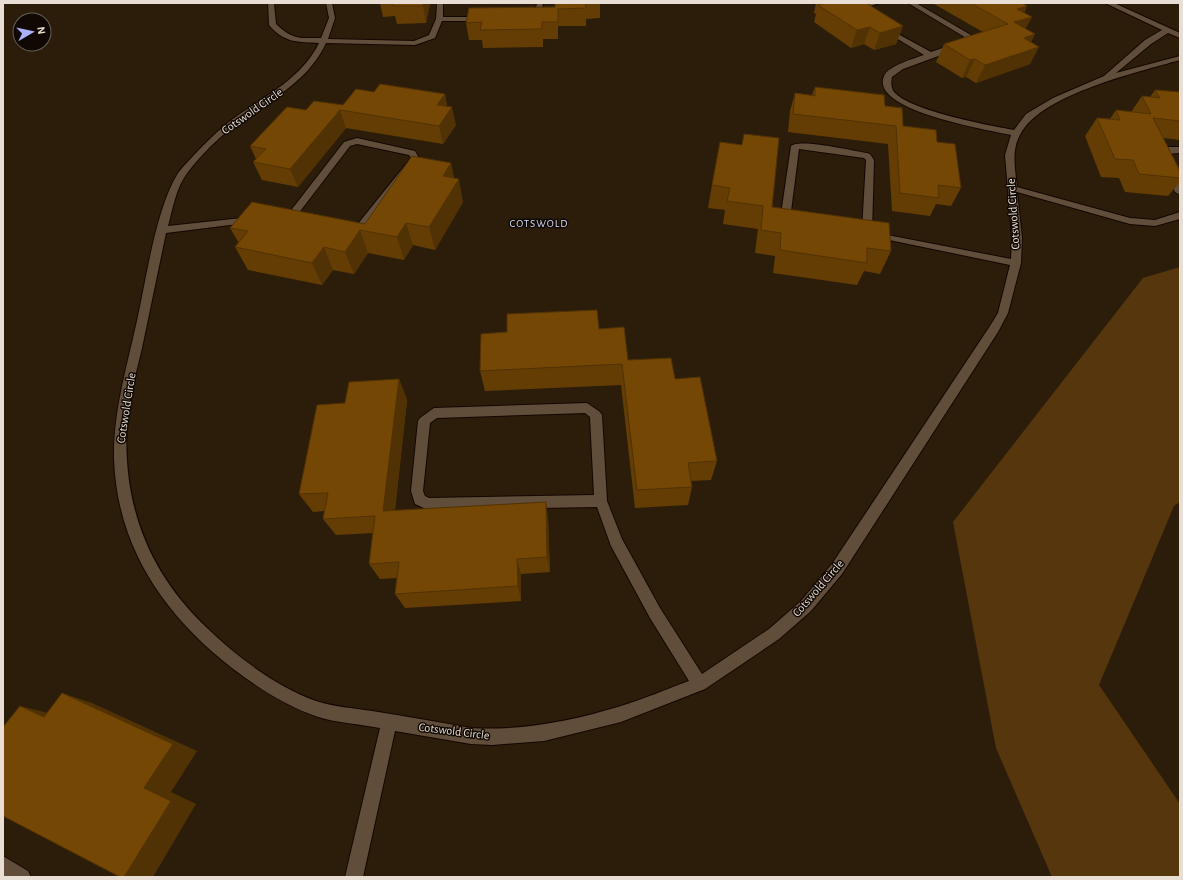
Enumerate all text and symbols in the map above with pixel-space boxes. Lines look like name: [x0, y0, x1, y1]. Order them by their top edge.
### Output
north arrow: [12, 12, 52, 52]
text: N: [35, 26, 47, 35]
street label: Cotswold Circle: [219, 86, 285, 136]
street label: Cotswold Circle: [1005, 178, 1021, 250]
district label: COTSWOLD: [510, 218, 568, 229]
street label: Cotswold Circle: [114, 372, 138, 444]
street label: Cotswold Circle: [790, 557, 846, 619]
street label: Cotswold Circle: [418, 721, 490, 741]

